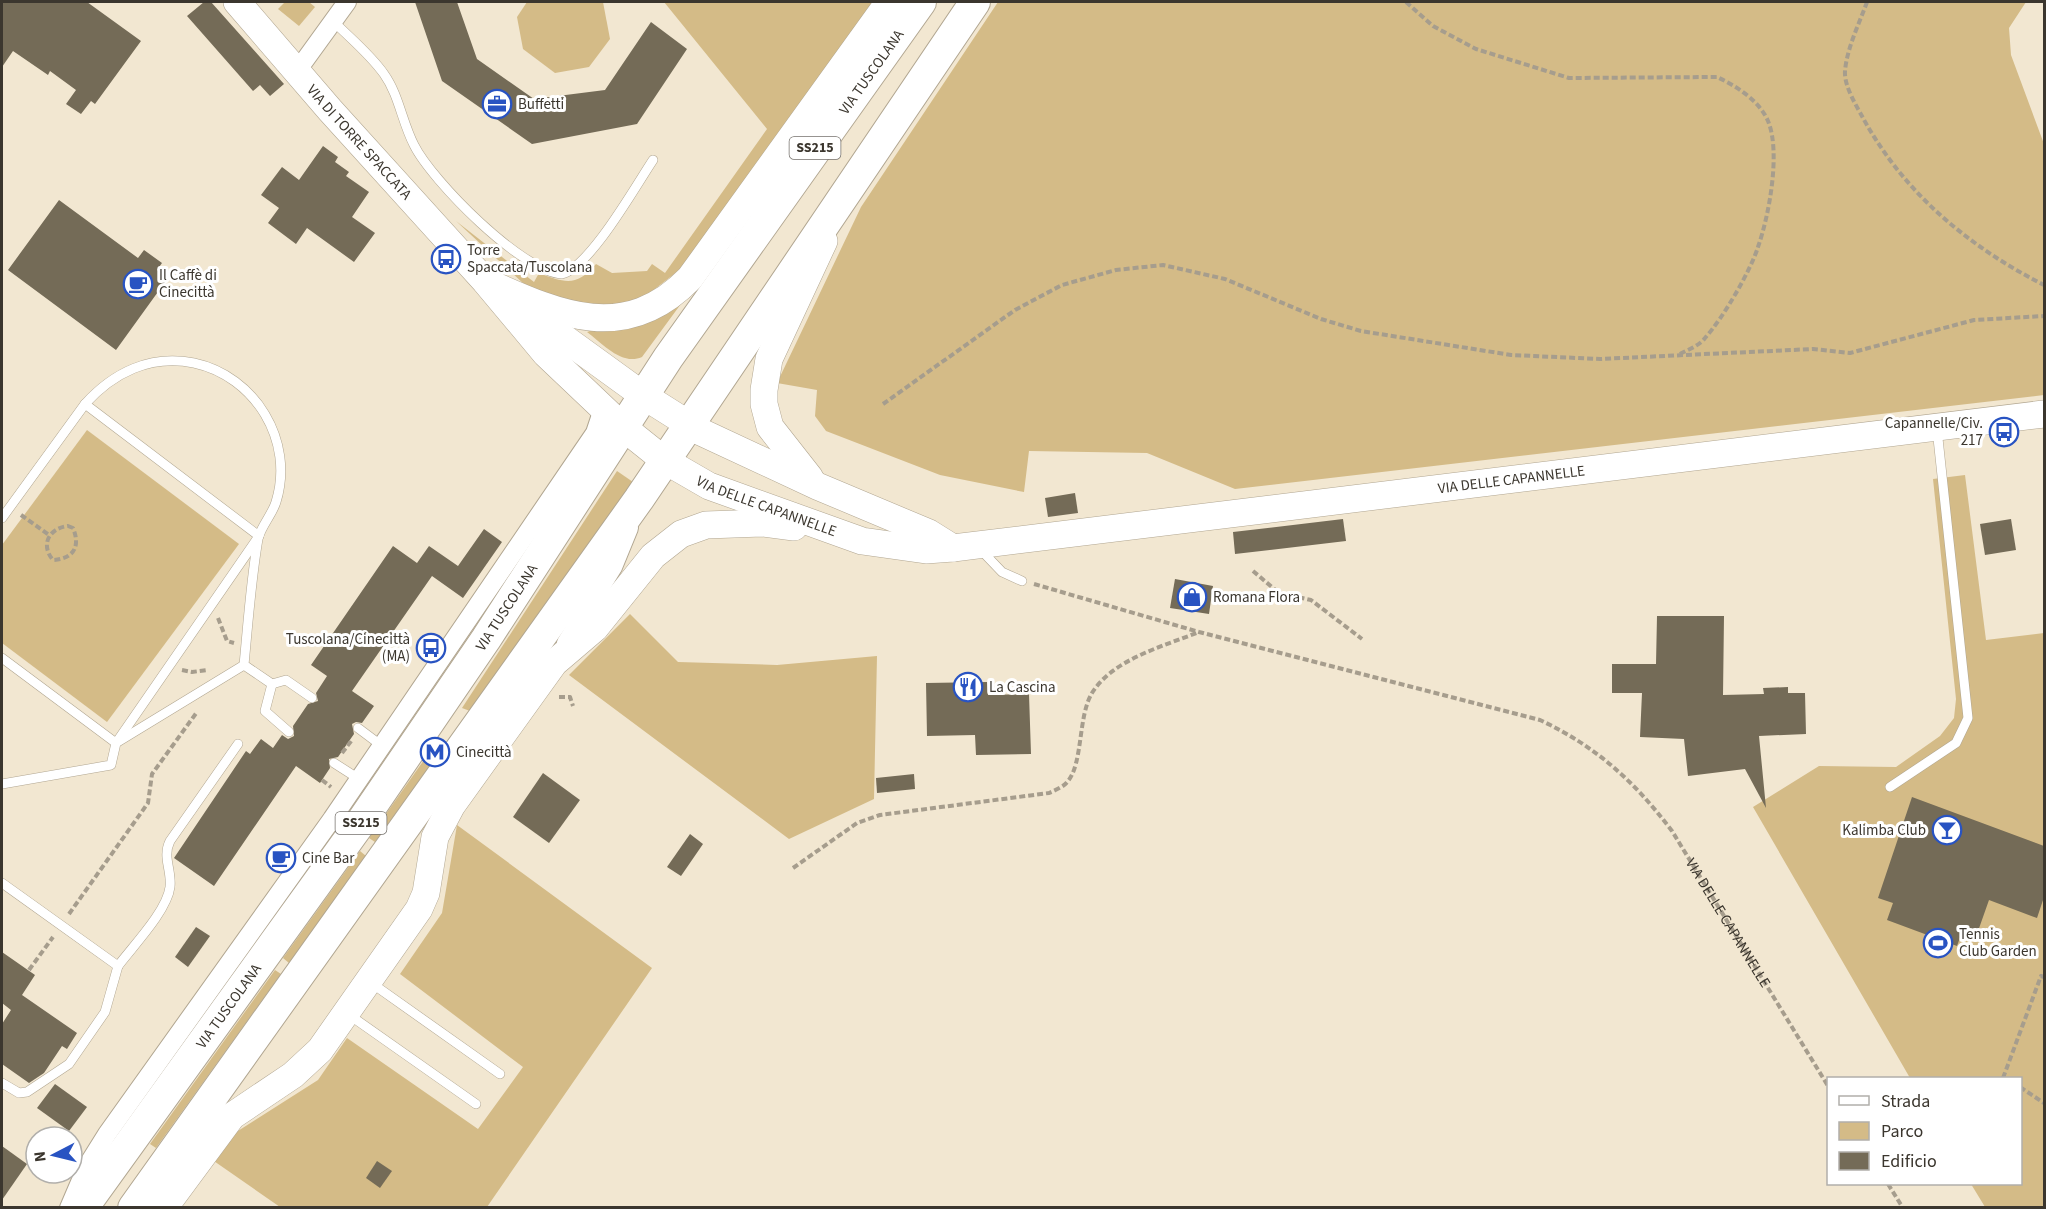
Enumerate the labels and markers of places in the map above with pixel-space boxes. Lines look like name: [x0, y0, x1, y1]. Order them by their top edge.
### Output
office icon: Buffetti: [481, 88, 513, 120]
place label: Buffetti: [518, 94, 564, 115]
place label: Torre Spaccata/Tuscolana: [467, 240, 592, 278]
bus stop icon: Torre Spaccata/Tuscolana: [430, 243, 462, 275]
place label: Il Caffè di Cinecittà: [159, 265, 217, 303]
cafe icon: Il Caffè di Cinecittà: [122, 268, 154, 300]
place label: Capannelle/Civ. 217: [1885, 413, 1983, 451]
bus stop icon: Capannelle/Civ. 217: [1988, 416, 2020, 448]
shop icon: Romana Flora: [1176, 581, 1208, 613]
place label: Romana Flora: [1213, 587, 1300, 608]
place label: Tuscolana/Cinecittà (MA): [286, 629, 410, 667]
bus stop icon: Tuscolana/Cinecittà (MA): [415, 632, 447, 664]
restaurant icon: La Cascina: [952, 671, 984, 703]
place label: La Cascina: [989, 677, 1056, 698]
metro station icon: Cinecittà: [419, 736, 451, 768]
place label: Cinecittà: [456, 742, 512, 763]
bar icon: Kalimba Club: [1931, 814, 1963, 846]
place label: Kalimba Club: [1842, 820, 1926, 841]
cafe icon: Cine Bar: [265, 842, 297, 874]
place label: Cine Bar: [302, 848, 355, 869]
place label: Tennis Club Garden: [1959, 924, 2037, 962]
sports icon: Tennis Club Garden: [1922, 927, 1954, 959]

